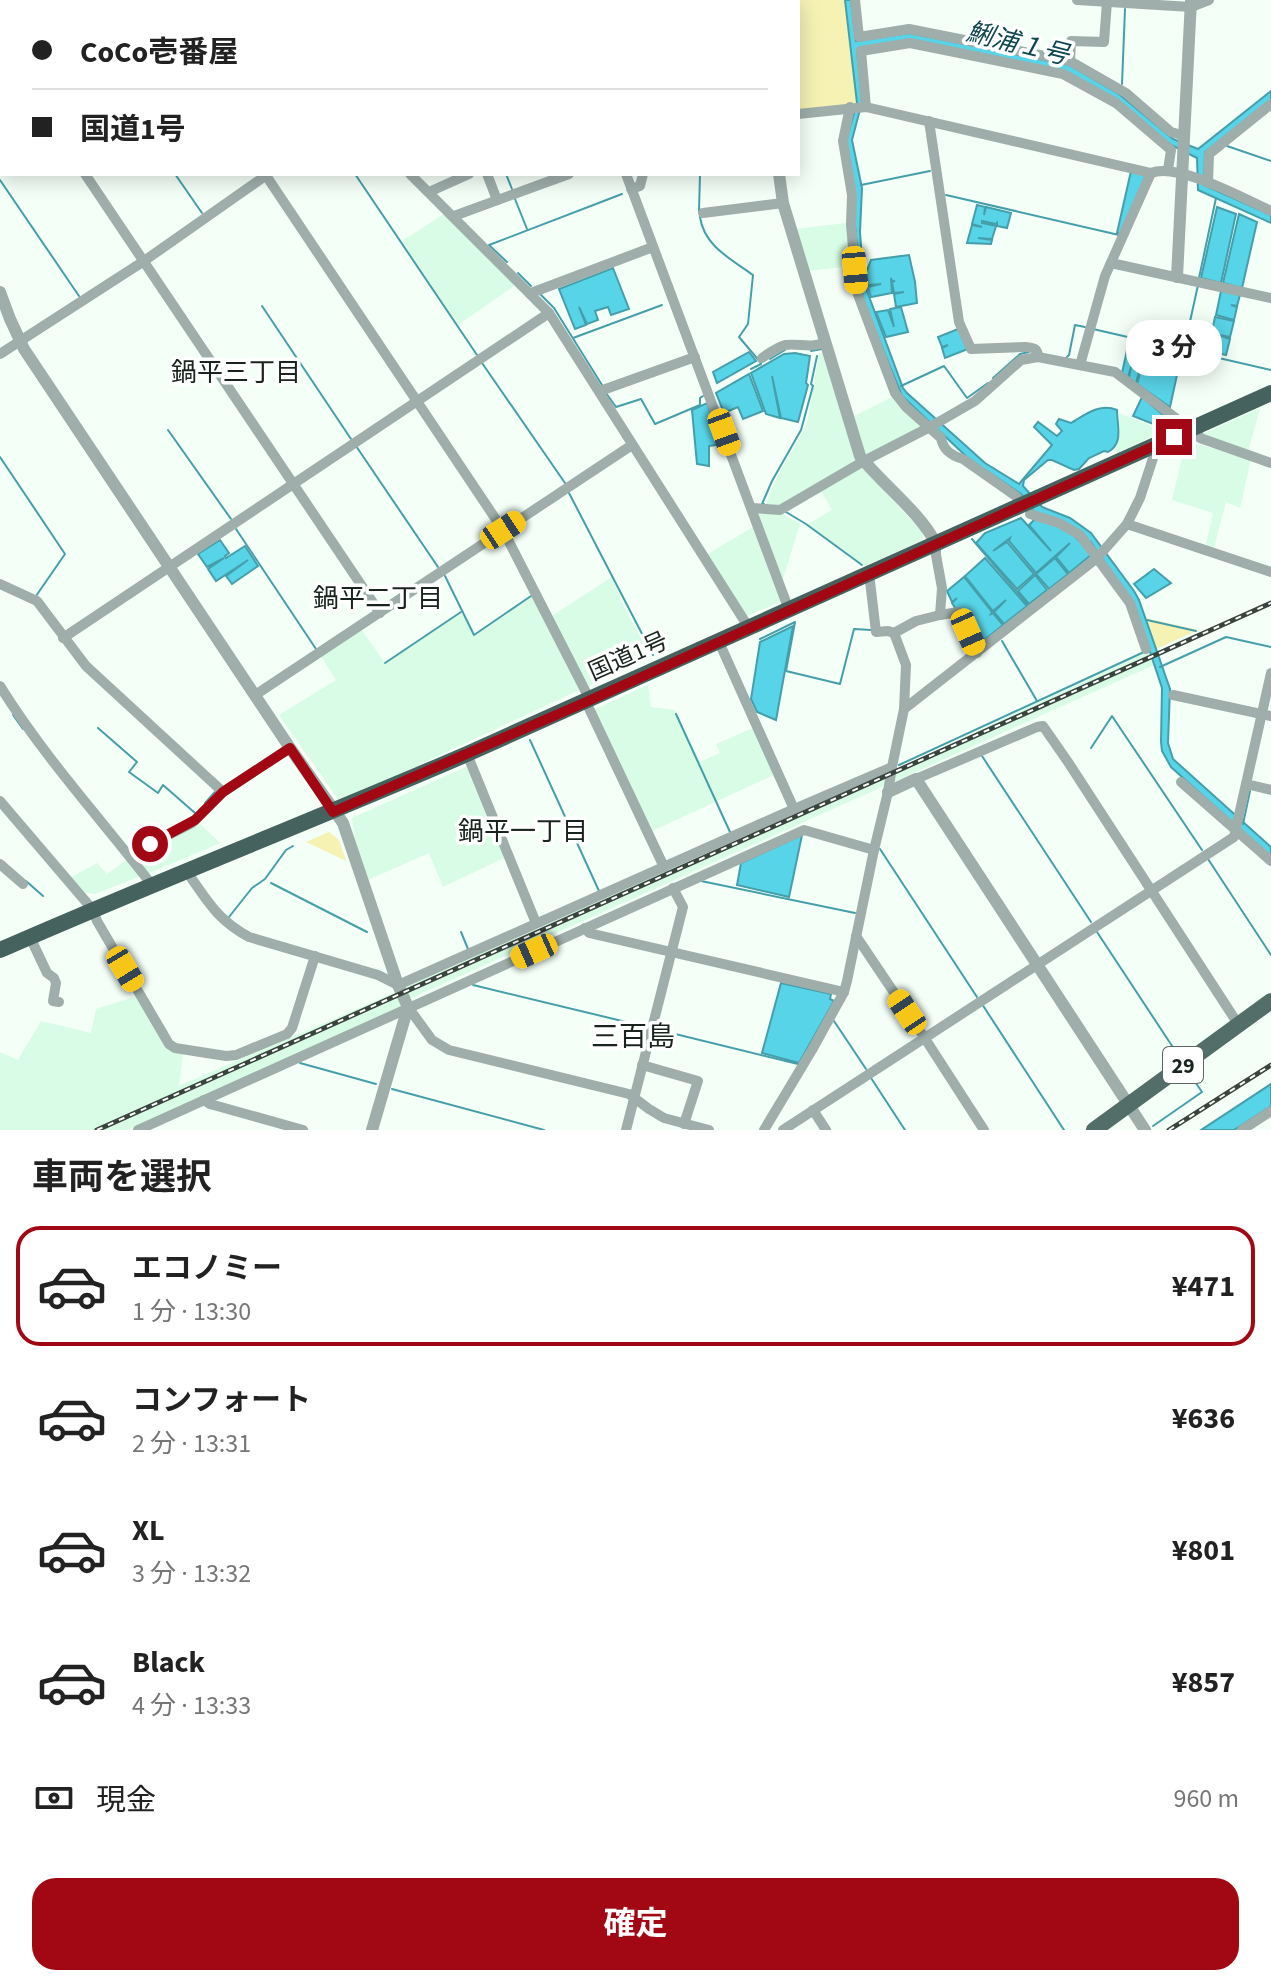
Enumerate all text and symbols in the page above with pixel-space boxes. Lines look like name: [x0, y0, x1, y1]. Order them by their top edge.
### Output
water label: 鯏浦１号: [963, 13, 1075, 74]
text: CoCo壱番屋: [80, 31, 238, 74]
text: 国道1号: [80, 108, 186, 151]
car: [841, 245, 869, 295]
callout: 3 分: [1126, 321, 1222, 377]
text: 3 分: [1152, 329, 1196, 366]
district label: 鍋平三丁目: [171, 354, 301, 391]
car: [705, 405, 743, 459]
route end: [1156, 419, 1192, 455]
car: [476, 507, 530, 553]
district label: 鍋平二丁目: [313, 580, 443, 617]
car: [947, 605, 989, 659]
street label: 国道1号: [583, 623, 674, 690]
district label: 鍋平一丁目: [458, 813, 588, 850]
route start: [132, 826, 168, 862]
car: [507, 930, 561, 972]
car: [102, 942, 148, 996]
car: [884, 985, 930, 1039]
district label: 三百島: [591, 1017, 675, 1057]
road number: 29: [1163, 1047, 1203, 1083]
text: 車両を選択: [32, 1152, 212, 1203]
text: エコノミー: [132, 1247, 282, 1290]
icon: car: [36, 1250, 108, 1322]
text: ¥471: [1172, 1265, 1235, 1308]
text: 1 分 · 13:30: [132, 1293, 251, 1330]
text: コンフォート: [132, 1379, 311, 1422]
icon: car: [36, 1382, 108, 1454]
text: ¥636: [1172, 1397, 1235, 1440]
text: 2 分 · 13:31: [132, 1425, 251, 1462]
text: XL: [132, 1509, 165, 1552]
icon: car: [36, 1514, 108, 1586]
text: ¥801: [1172, 1529, 1235, 1572]
text: 3 分 · 13:32: [132, 1555, 251, 1592]
text: Black: [132, 1641, 205, 1684]
icon: car: [36, 1646, 108, 1718]
text: ¥857: [1172, 1661, 1235, 1704]
text: 4 分 · 13:33: [132, 1687, 251, 1724]
icon: cash: [32, 1776, 76, 1820]
text: 現金: [96, 1779, 156, 1822]
text: 960 m: [1173, 1780, 1239, 1817]
button: 確定: [32, 1878, 1239, 1970]

